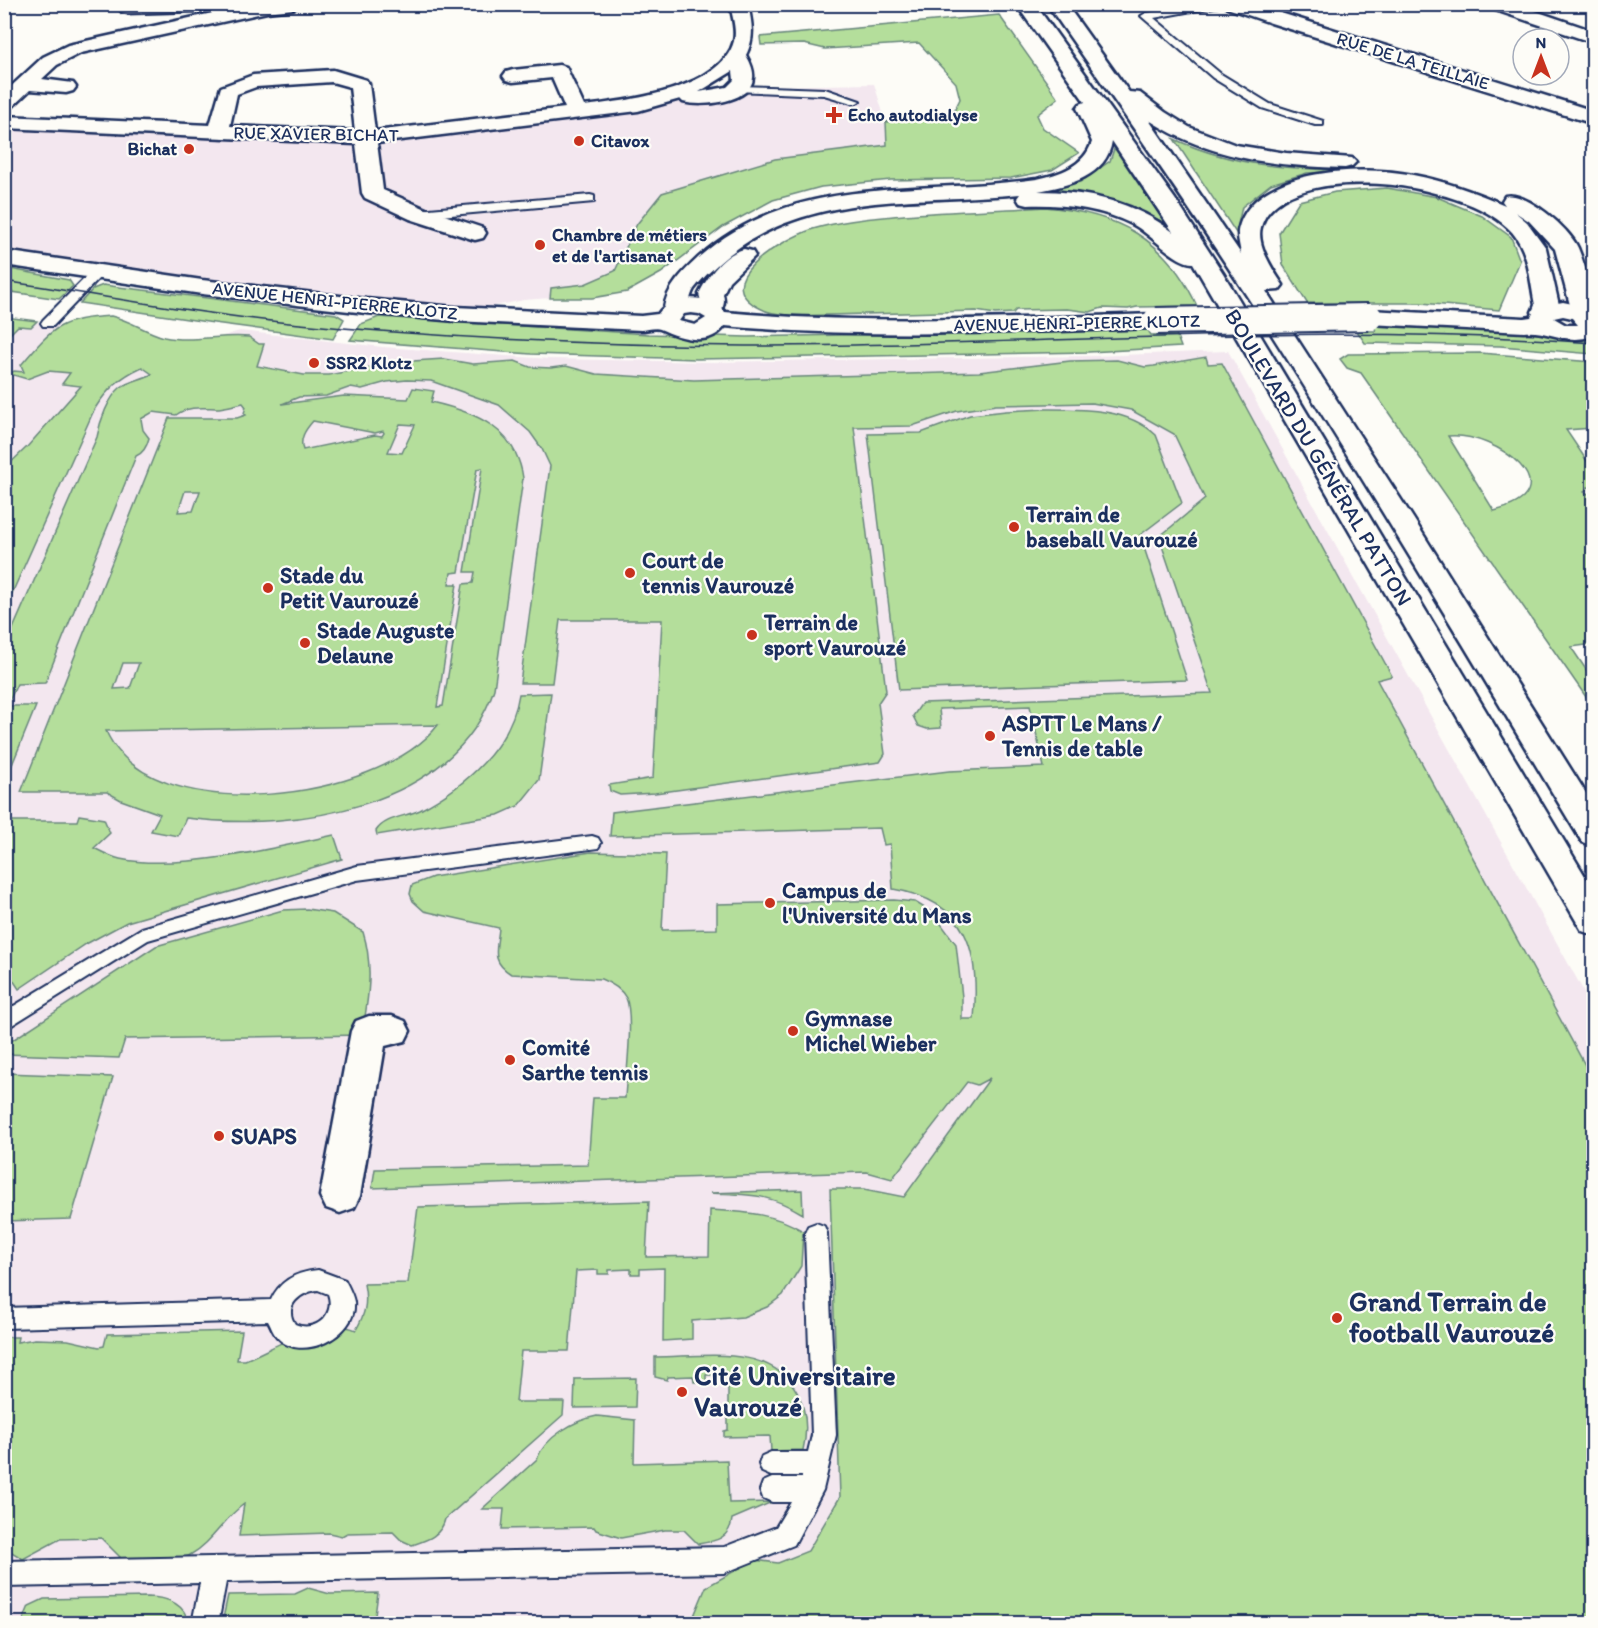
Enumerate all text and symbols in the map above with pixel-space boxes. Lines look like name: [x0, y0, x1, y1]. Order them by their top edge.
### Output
street label: RUE DE LA TEILLAIE: [1334, 27, 1492, 95]
north arrow: [1511, 27, 1571, 87]
text: N: [1536, 33, 1546, 52]
place label: Echo autodialyse: [848, 104, 978, 126]
marker: Echo autodialyse: [825, 106, 843, 124]
street label: RUE XAVIER BICHAT: [233, 122, 399, 146]
place label: Citavox: [591, 130, 650, 152]
marker: Citavox: [572, 134, 586, 148]
place label: Bichat: [128, 138, 177, 160]
marker: Bichat: [182, 142, 196, 156]
place label: Chambre de métiers et de l'artisanat: [552, 224, 707, 267]
marker: Chambre de métiers et de l'artisanat: [533, 238, 547, 252]
street label: AVENUE HENRI-PIERRE KLOTZ: [211, 277, 459, 325]
street label: BOULEVARD DU GÉNÉRAL PATTON: [1219, 304, 1418, 611]
street label: AVENUE HENRI-PIERRE KLOTZ: [954, 310, 1200, 336]
place label: SSR2 Klotz: [326, 352, 412, 374]
marker: SSR2 Klotz: [307, 356, 321, 370]
place label: Terrain de baseball Vaurouzé: [1025, 501, 1198, 553]
marker: Terrain de baseball Vaurouzé: [1007, 520, 1021, 534]
place label: Court de tennis Vaurouzé: [642, 547, 794, 599]
place label: Stade du Petit Vaurouzé: [280, 562, 419, 614]
marker: Court de tennis Vaurouzé: [623, 566, 637, 580]
marker: Stade du Petit Vaurouzé: [261, 581, 275, 595]
place label: Terrain de sport Vaurouzé: [763, 609, 906, 661]
place label: Stade Auguste Delaune: [317, 617, 455, 669]
marker: Terrain de sport Vaurouzé: [745, 628, 759, 642]
marker: Stade Auguste Delaune: [298, 636, 312, 650]
place label: ASPTT Le Mans / Tennis de table: [1001, 710, 1162, 762]
marker: ASPTT Le Mans / Tennis de table: [983, 729, 997, 743]
place label: Campus de l'Université du Mans: [782, 877, 972, 929]
marker: Campus de l'Université du Mans: [763, 896, 777, 910]
place label: Gymnase Michel Wieber: [805, 1005, 937, 1057]
marker: Gymnase Michel Wieber: [786, 1024, 800, 1038]
place label: Comité Sarthe tennis: [522, 1034, 649, 1086]
marker: Comité Sarthe tennis: [503, 1053, 517, 1067]
place label: SUAPS: [231, 1123, 297, 1150]
marker: SUAPS: [212, 1129, 226, 1143]
place label: Grand Terrain de football Vaurouzé: [1349, 1285, 1554, 1349]
marker: Grand Terrain de football Vaurouzé: [1330, 1311, 1344, 1325]
place label: Cité Universitaire Vaurouzé: [694, 1359, 896, 1423]
marker: Cité Universitaire Vaurouzé: [675, 1385, 689, 1399]

